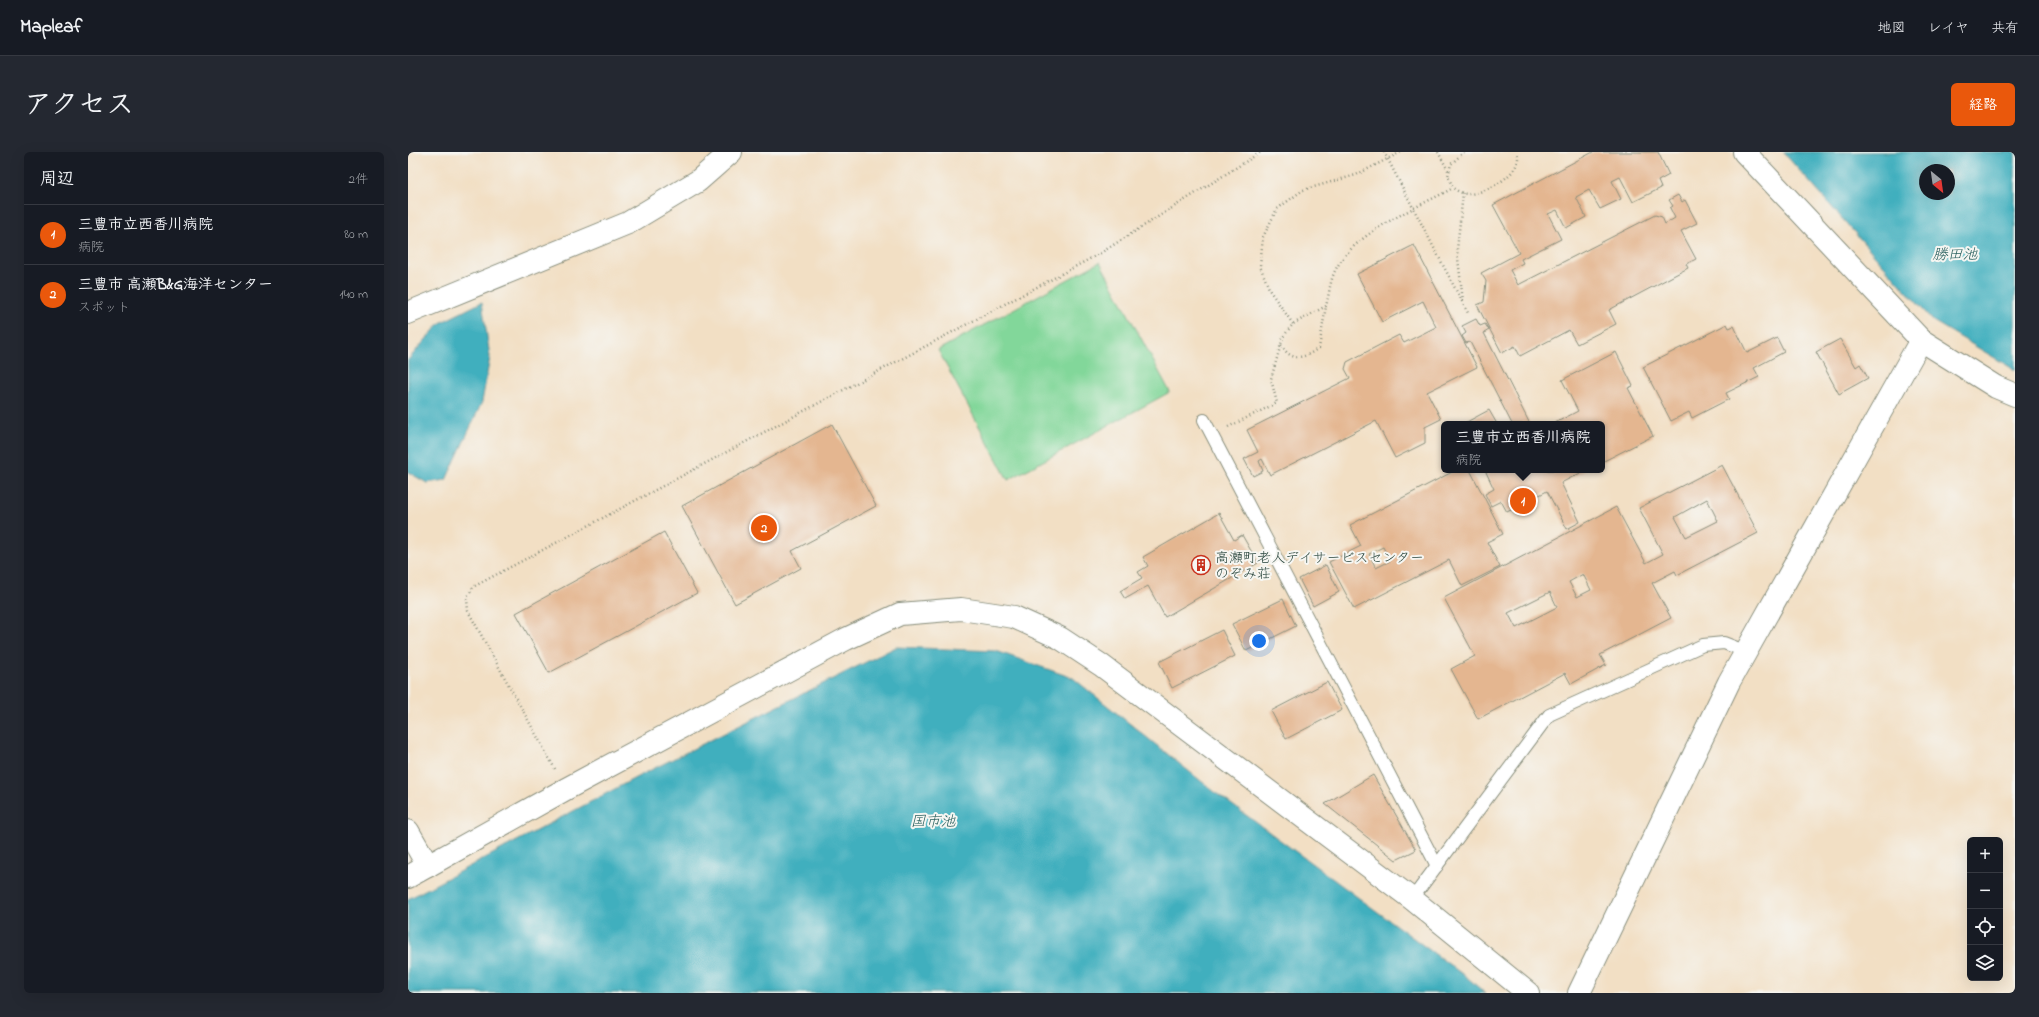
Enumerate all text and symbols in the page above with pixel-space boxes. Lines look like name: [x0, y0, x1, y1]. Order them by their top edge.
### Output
text: Mapleaf: [20, 14, 82, 41]
text: 地図: [1878, 18, 1906, 39]
text: レイヤ: [1928, 18, 1969, 39]
text: 共有: [1991, 18, 2019, 39]
button: 経路: [1951, 83, 2015, 126]
text: アクセス: [24, 86, 134, 127]
north arrow: [1919, 164, 1955, 200]
text: 周辺: [40, 167, 74, 192]
text: 2件: [349, 170, 368, 189]
text: 三豊市立西香川病院: [78, 214, 213, 236]
text: 1: [51, 225, 55, 244]
text: 80 m: [344, 225, 368, 244]
text: 病院: [78, 238, 104, 257]
water label: 勝田池: [1932, 244, 1978, 266]
text: 三豊市 高瀬B&G海洋センター: [78, 274, 273, 296]
text: 2: [50, 285, 56, 304]
text: 140 m: [340, 285, 368, 304]
text: スポット: [78, 298, 130, 317]
popup: [1441, 421, 1605, 473]
text: 三豊市立西香川病院: [1455, 427, 1591, 449]
text: 病院: [1455, 451, 1482, 470]
pin: 1: [1510, 486, 1536, 516]
pin: 2: [751, 513, 777, 543]
place label: 高瀬町老人デイサービスセンター のぞみ荘: [1215, 548, 1424, 585]
building icon: 高瀬町老人デイサービスセンター のぞみ荘: [1190, 554, 1212, 576]
your location: [1249, 631, 1269, 651]
water label: 国市池: [910, 811, 956, 833]
map controls: [1967, 837, 2003, 981]
button: +: [1967, 837, 2003, 873]
button: −: [1967, 873, 2003, 909]
button: locate: [1967, 909, 2003, 945]
button: layers: [1967, 945, 2003, 981]

